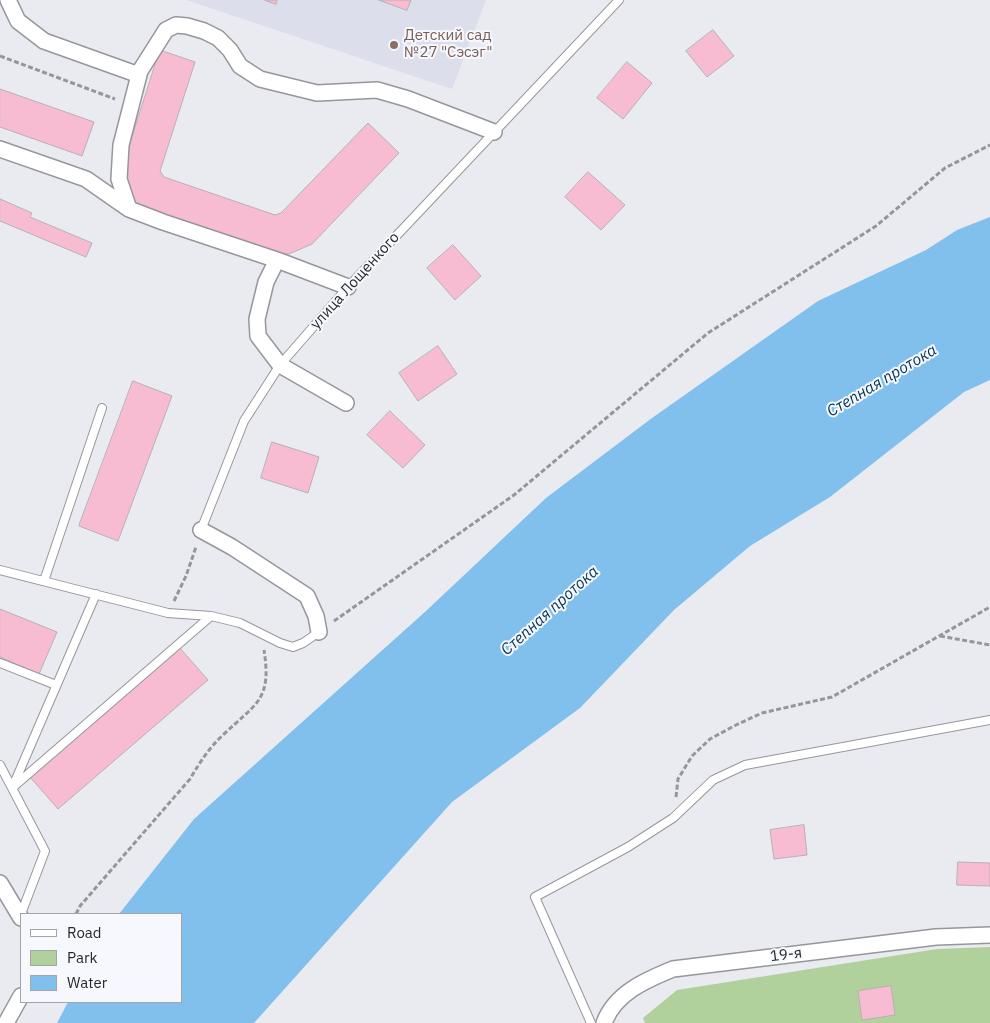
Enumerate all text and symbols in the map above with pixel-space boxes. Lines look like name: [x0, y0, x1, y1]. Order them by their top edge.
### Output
place label: Детский сад №27 "Сэсэг": [404, 27, 493, 62]
marker: Детский сад №27 "Сэсэг": [388, 39, 400, 51]
street label: улица Лощенкого: [307, 229, 403, 333]
water label: Степная протока: [824, 341, 940, 421]
water label: Степная протока: [497, 562, 603, 660]
legend: [20, 913, 182, 1003]
text: Road: [67, 923, 102, 942]
street label: 19-я: [769, 944, 803, 966]
text: Park: [67, 948, 97, 967]
text: Water: [67, 973, 107, 992]

